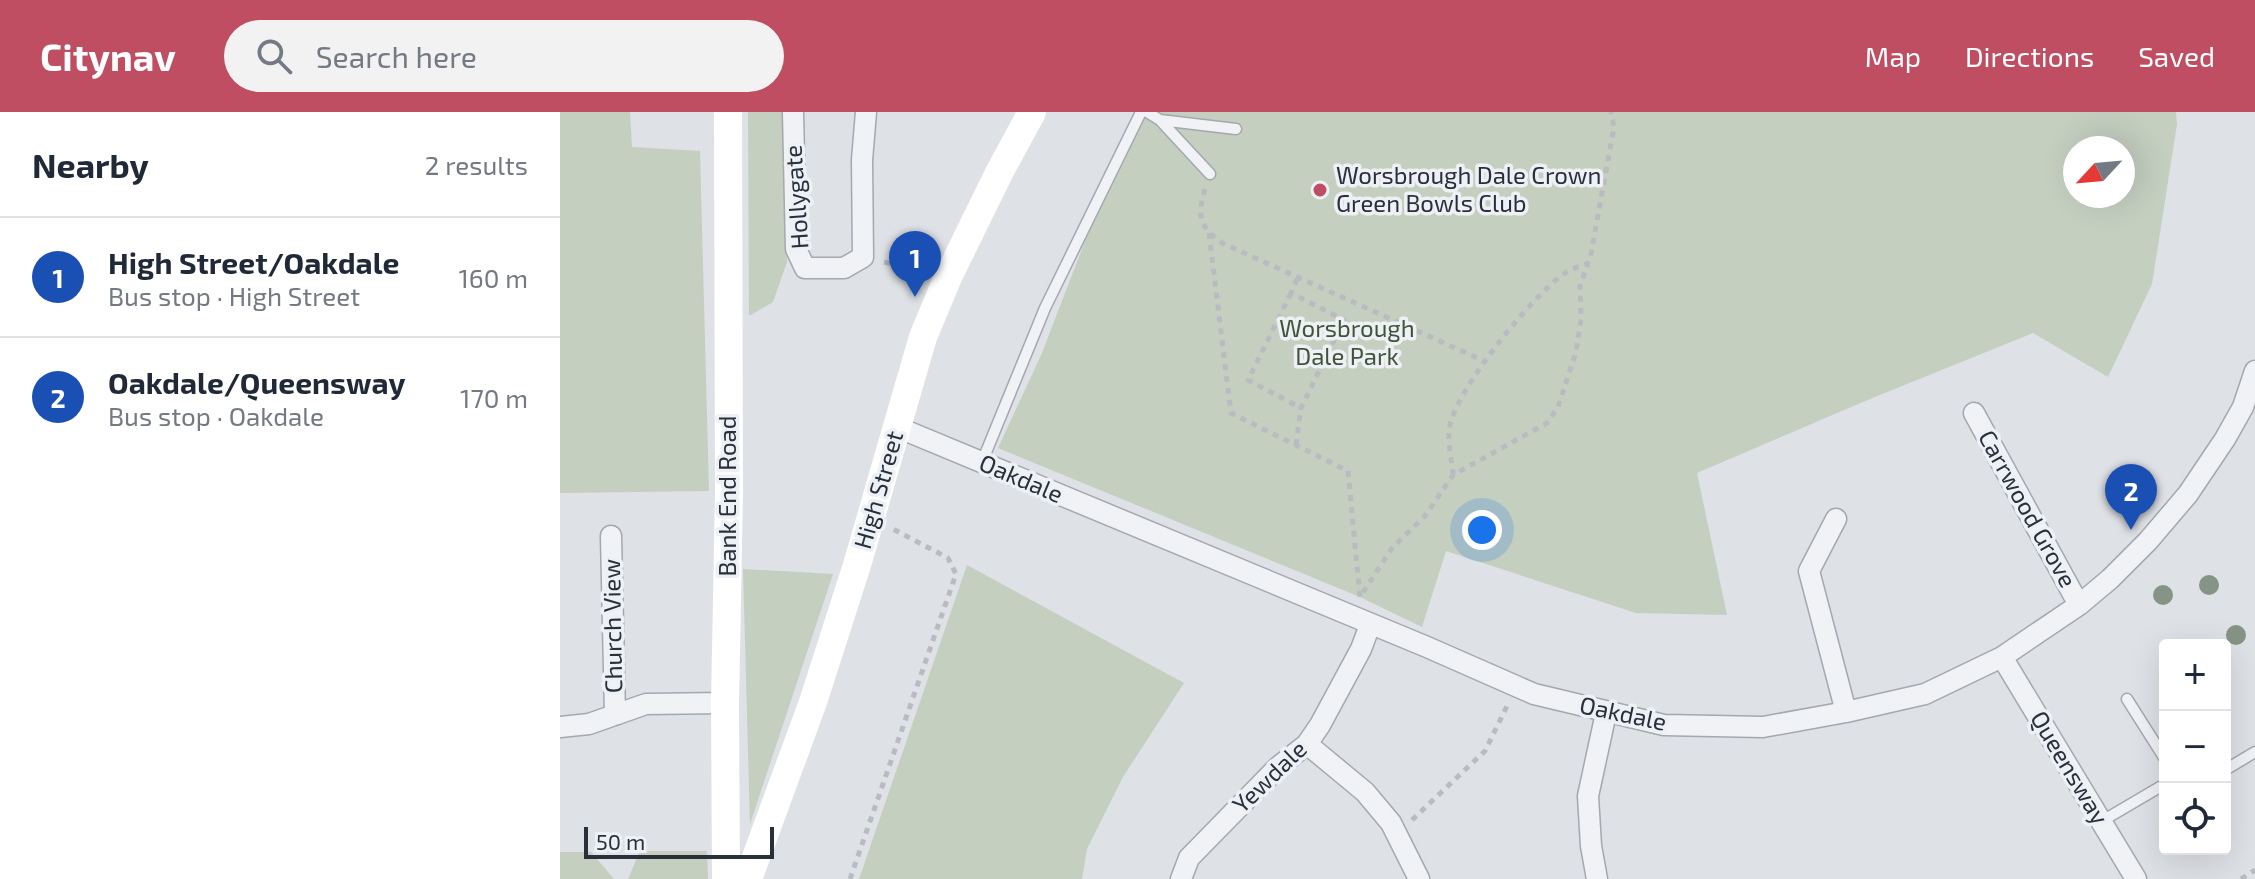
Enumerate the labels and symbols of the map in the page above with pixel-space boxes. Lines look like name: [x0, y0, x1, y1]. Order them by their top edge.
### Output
north arrow: [2063, 136, 2135, 208]
street label: Hollygate: [777, 144, 814, 250]
place label: Worsbrough Dale Crown Green Bowls Club: [1336, 160, 1602, 217]
marker: Worsbrough Dale Crown Green Bowls Club: [1311, 181, 1329, 199]
pin: 1: [889, 231, 941, 297]
park label: Worsbrough Dale Park: [1279, 313, 1415, 370]
street label: Bank End Road: [712, 415, 741, 577]
street label: Carrwood Grove: [1973, 424, 2084, 592]
street label: High Street: [847, 427, 908, 552]
street label: Oakdale: [975, 447, 1068, 508]
pin: 2: [2105, 464, 2157, 530]
your location: [1462, 510, 1502, 550]
street label: Church View: [596, 558, 627, 693]
street label: Oakdale: [1577, 689, 1669, 736]
street label: Queensway: [2025, 705, 2116, 829]
street label: Yewdale: [1226, 734, 1312, 818]
scale bar: [584, 823, 774, 859]

